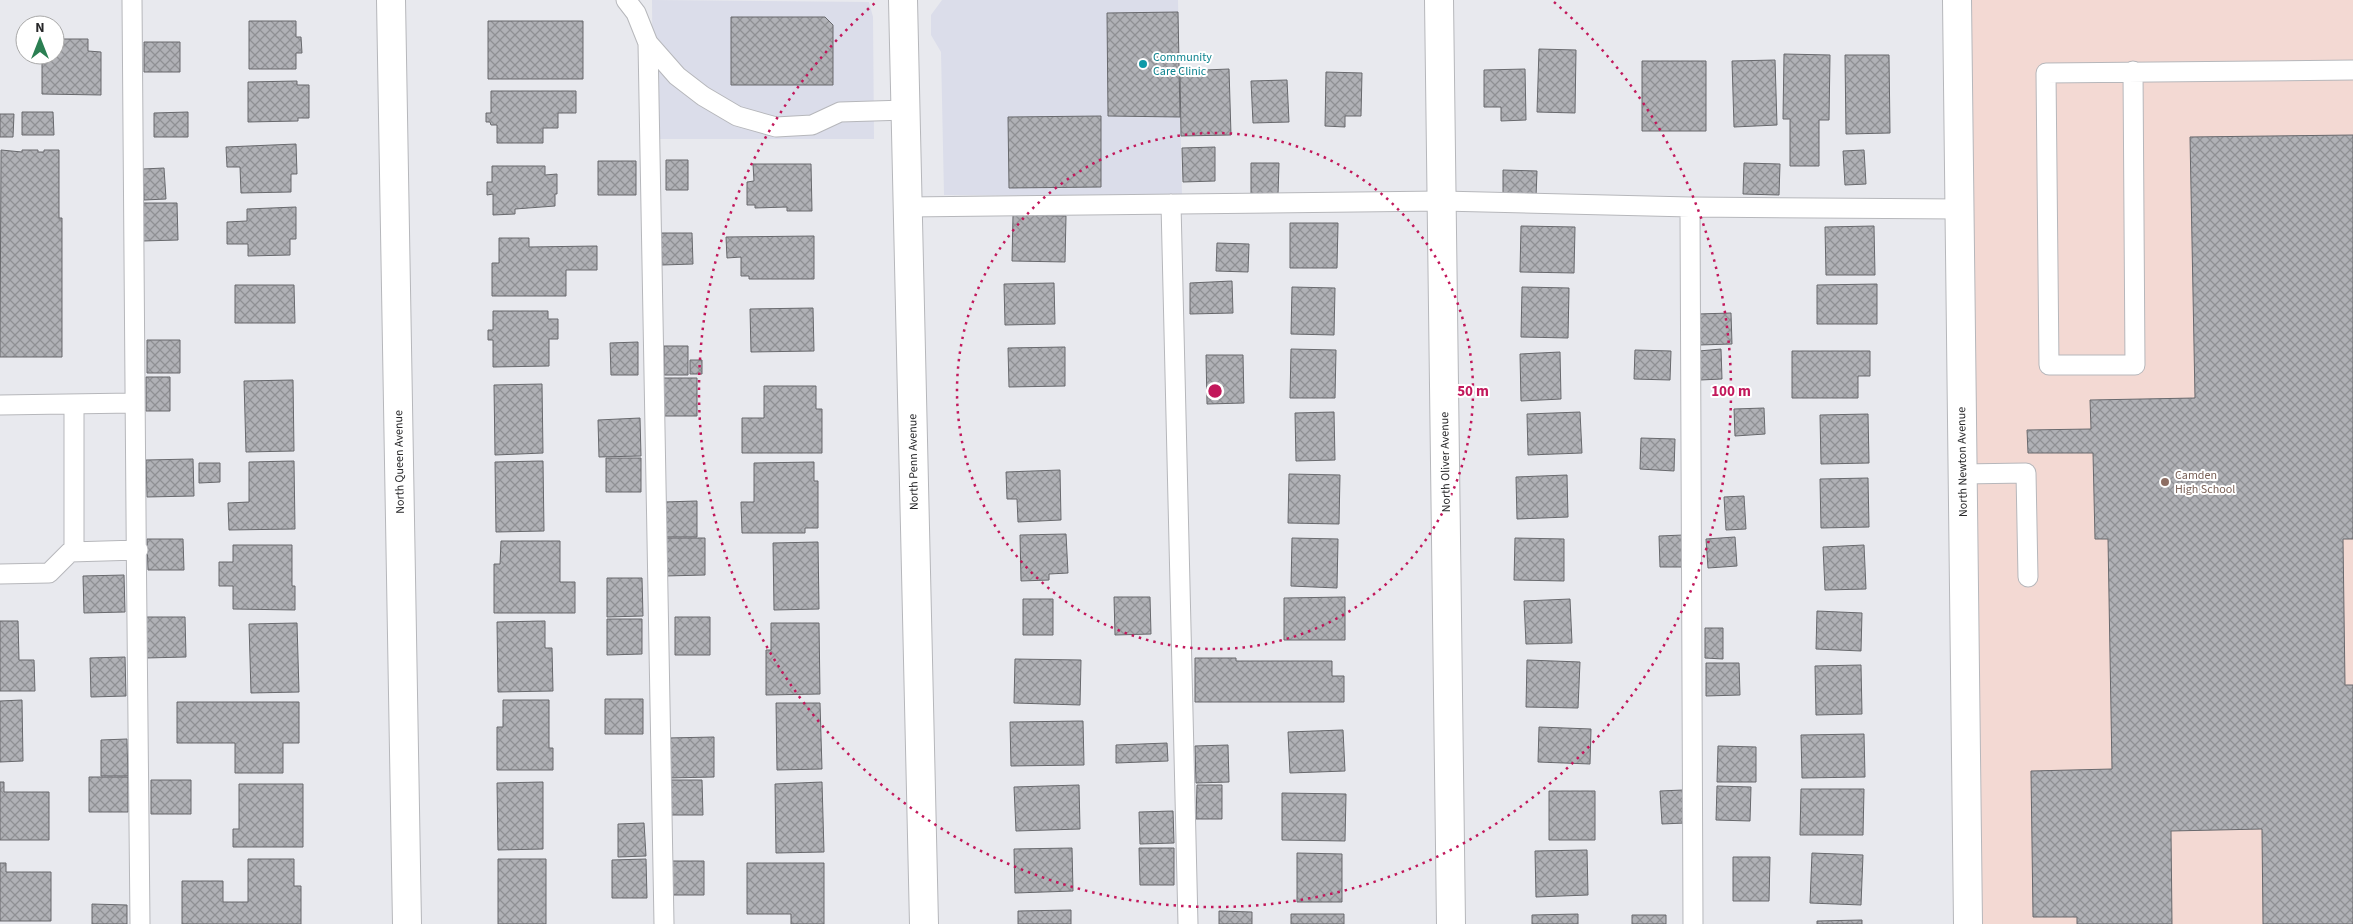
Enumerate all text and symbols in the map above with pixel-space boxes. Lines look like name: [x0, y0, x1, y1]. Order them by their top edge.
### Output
north arrow: [15, 15, 65, 65]
text: N: [35, 18, 45, 38]
place label: Community Care Clinic: [1153, 49, 1212, 80]
marker: Community Care Clinic: [1137, 58, 1149, 70]
text: 50 m: [1457, 381, 1489, 402]
text: 100 m: [1711, 381, 1751, 402]
centre of rings: [1206, 382, 1224, 400]
street label: North Newton Avenue: [1953, 407, 1972, 517]
street label: North Queen Avenue: [390, 410, 409, 514]
street label: North Oliver Avenue: [1436, 412, 1455, 512]
street label: North Penn Avenue: [904, 414, 923, 510]
place label: Camden High School: [2175, 467, 2235, 498]
marker: Camden High School: [2159, 476, 2171, 488]

